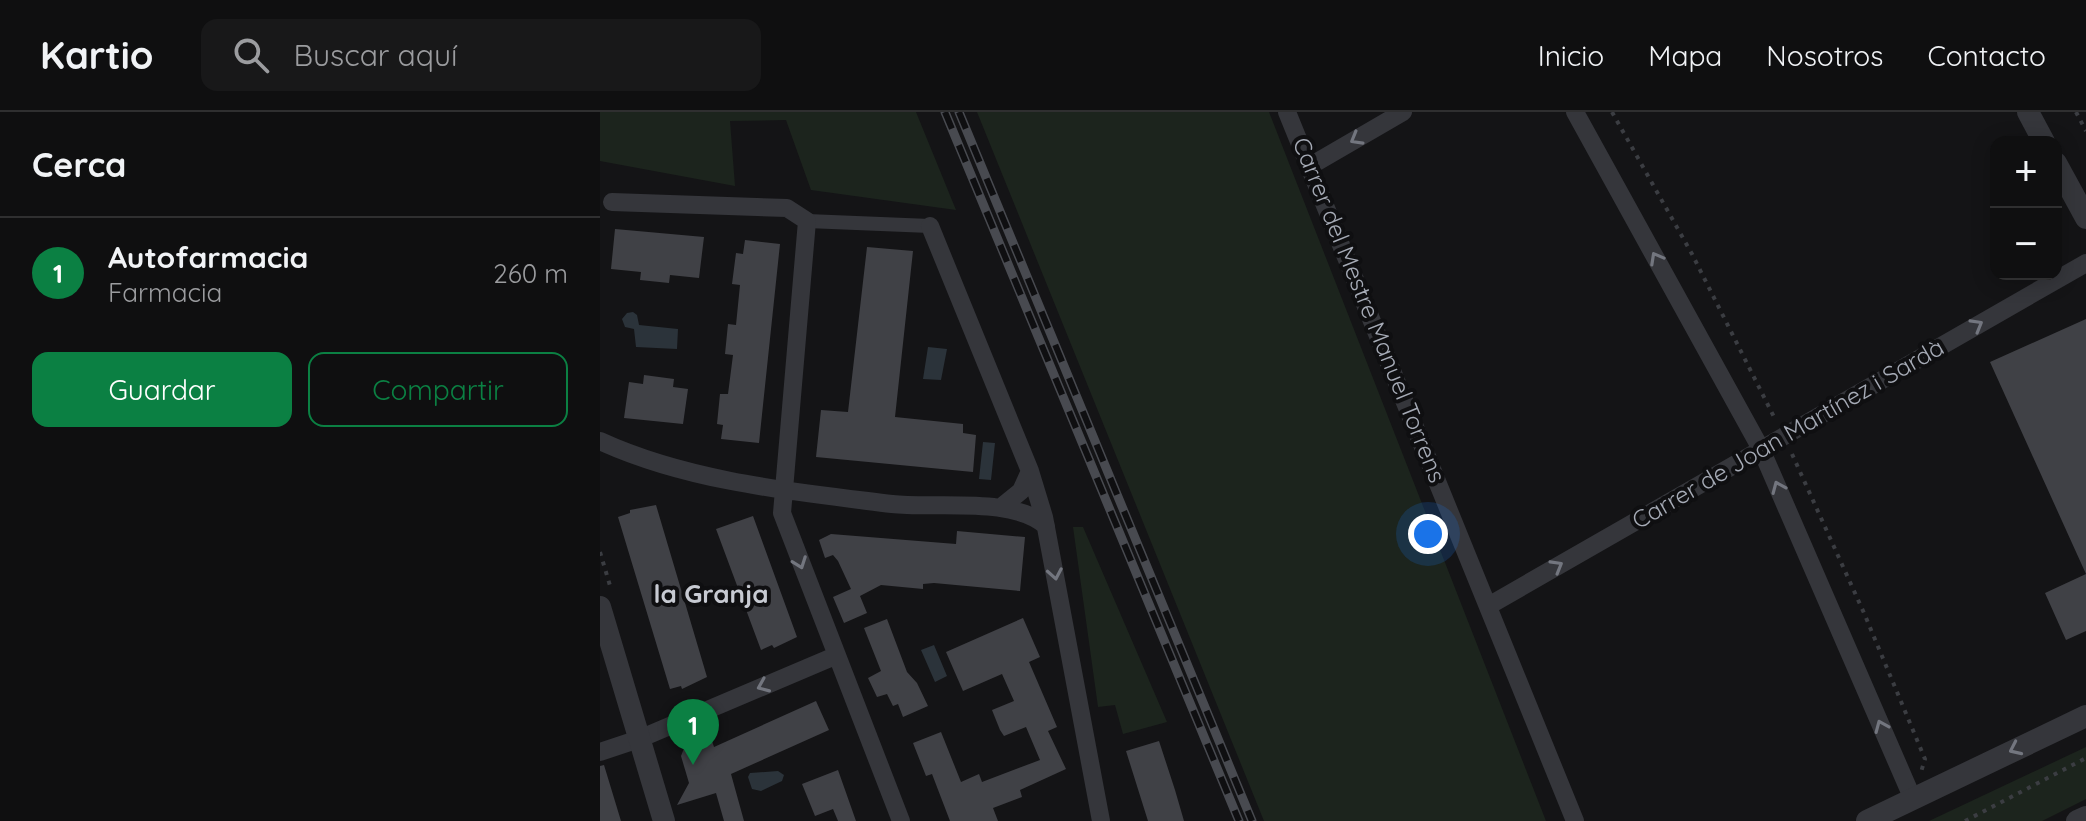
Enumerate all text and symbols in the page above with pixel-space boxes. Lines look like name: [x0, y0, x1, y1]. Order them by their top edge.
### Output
search box: [201, 19, 761, 91]
text: Kartio: [40, 31, 153, 79]
icon: search: [229, 33, 273, 77]
text: Buscar aquí: [293, 36, 457, 74]
text: Inicio: [1538, 38, 1604, 73]
text: Mapa: [1648, 38, 1722, 73]
text: Nosotros: [1766, 38, 1883, 73]
text: Contacto: [1927, 38, 2046, 73]
one-way arrow: [1351, 129, 1365, 145]
street label: Carrer del Mestre Manuel Torrens: [1287, 133, 1453, 487]
map controls: [1990, 136, 2062, 280]
button: +: [1990, 136, 2062, 208]
text: Cerca: [32, 143, 126, 186]
button: −: [1990, 208, 2062, 280]
text: Autofarmacia: [108, 238, 308, 276]
one-way arrow: [1650, 252, 1666, 266]
text: 1: [53, 257, 63, 290]
text: 260 m: [493, 257, 568, 290]
text: Farmacia: [108, 276, 222, 309]
one-way arrow: [1968, 319, 1983, 335]
street label: Carrer de Joan Martínez i Sardà: [1626, 331, 1949, 535]
button: Guardar: [32, 352, 292, 427]
button: Compartir: [308, 352, 568, 427]
one-way arrow: [1771, 481, 1787, 495]
your location: [1408, 514, 1448, 554]
one-way arrow: [790, 555, 807, 569]
one-way arrow: [1549, 560, 1563, 576]
one-way arrow: [1046, 567, 1063, 580]
district label: la Granja: [654, 577, 769, 610]
one-way arrow: [757, 677, 771, 693]
pin: 1: [667, 699, 719, 765]
one-way arrow: [1875, 720, 1891, 734]
one-way arrow: [2009, 739, 2023, 755]

